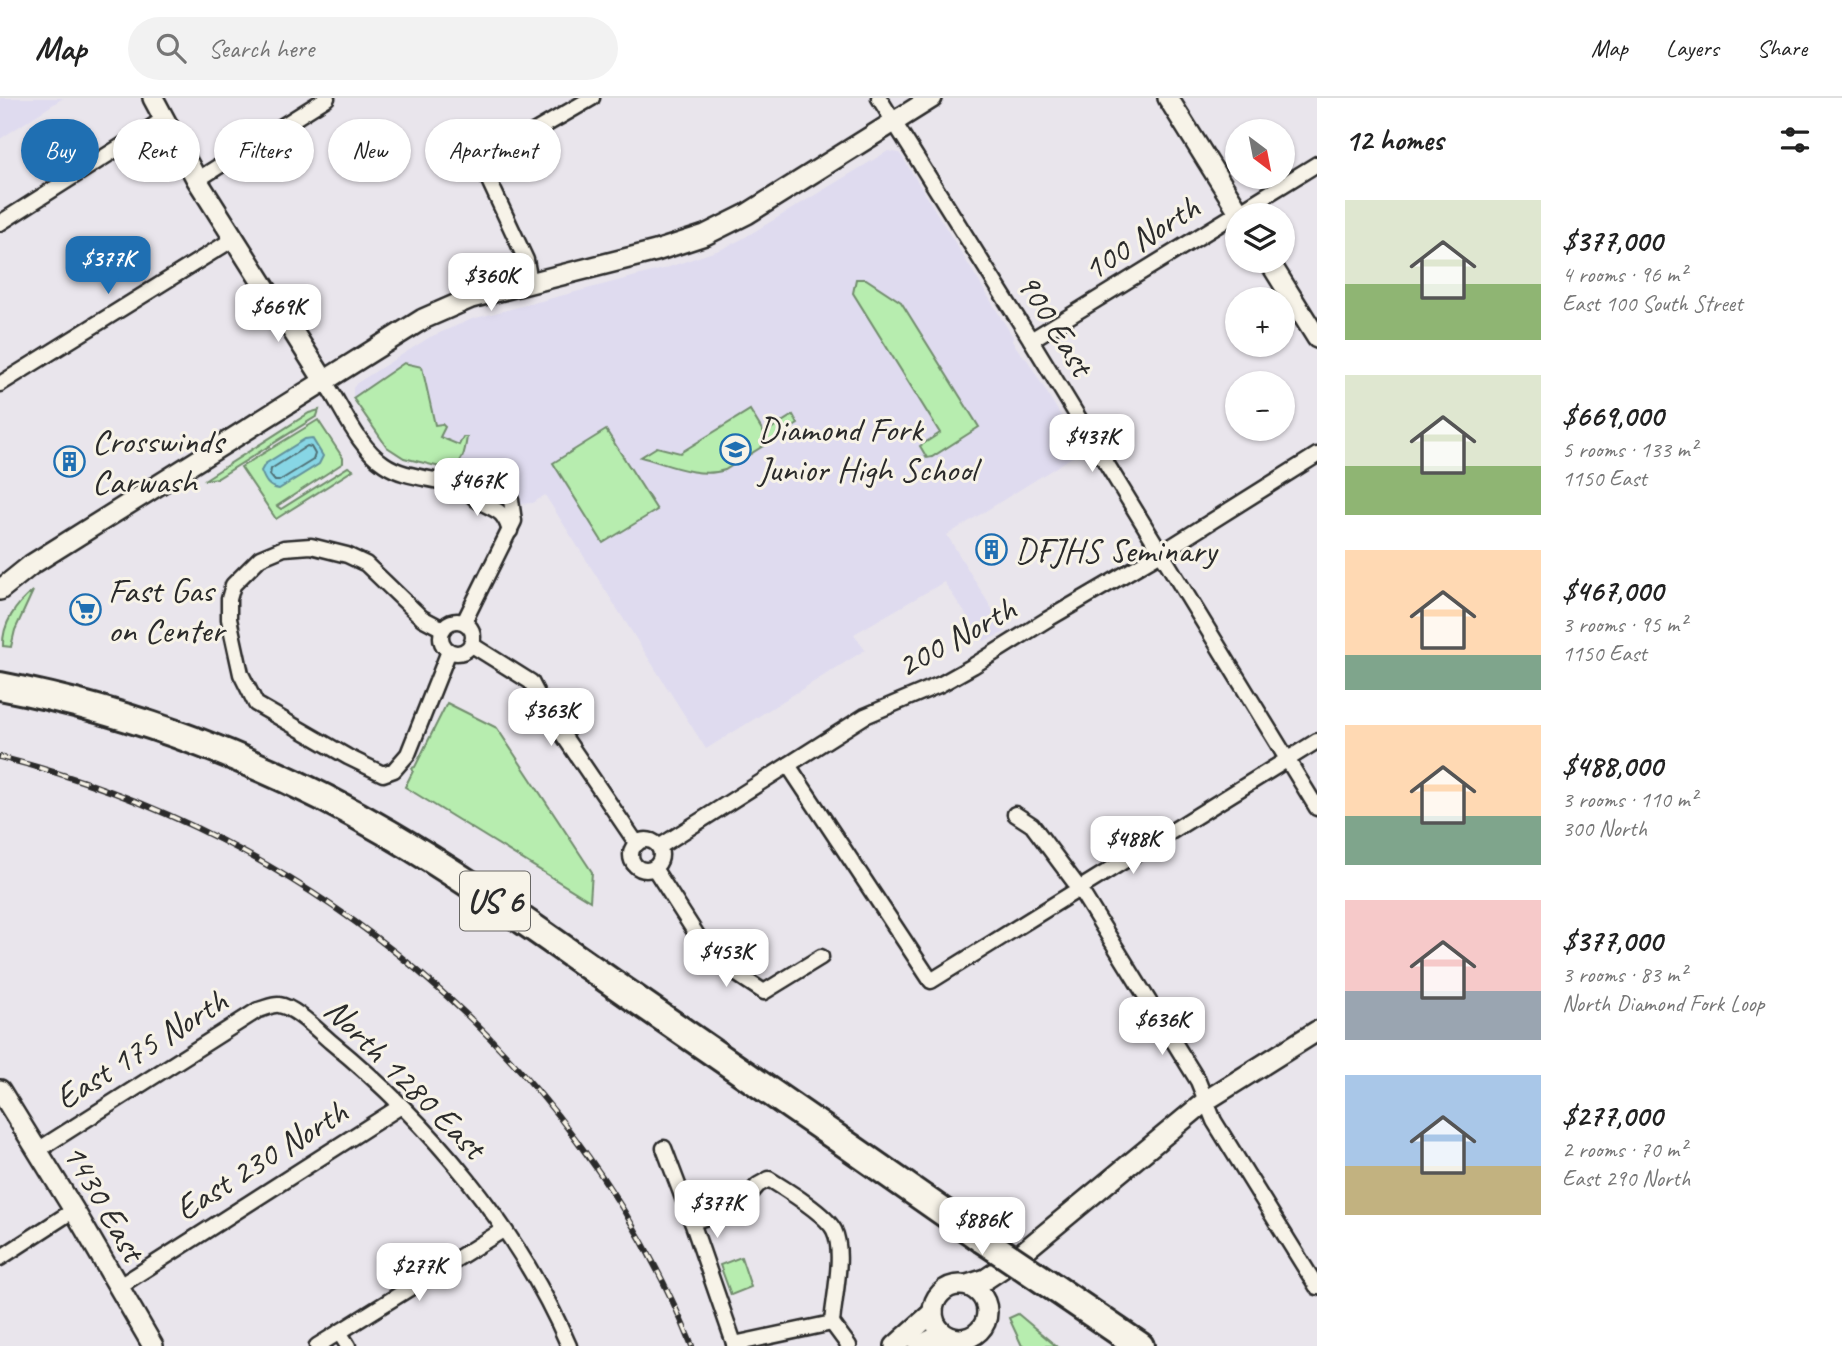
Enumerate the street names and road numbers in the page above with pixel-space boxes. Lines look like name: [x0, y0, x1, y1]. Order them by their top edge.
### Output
street label: 100 North: [1074, 184, 1209, 291]
street label: 900 East: [1006, 264, 1106, 387]
street label: 200 North: [889, 585, 1024, 688]
road number: US 6: [460, 872, 530, 930]
street label: East 175 North: [46, 978, 237, 1120]
street label: North 1280 East: [315, 988, 498, 1171]
street label: East 230 North: [166, 1089, 357, 1231]
street label: 1430 East: [52, 1135, 157, 1272]

